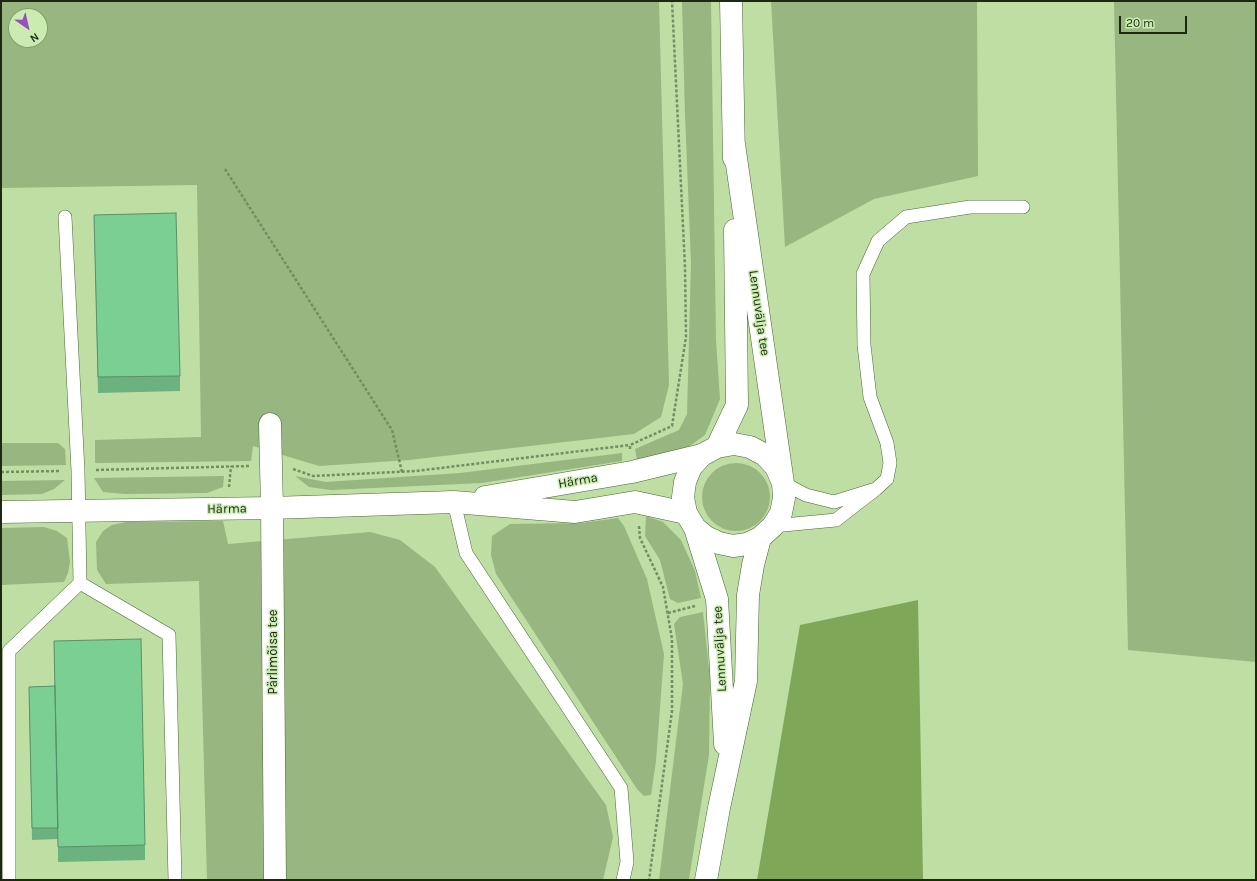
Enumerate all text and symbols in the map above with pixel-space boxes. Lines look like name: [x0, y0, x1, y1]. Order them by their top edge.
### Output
north arrow: [8, 8, 48, 48]
scale bar: [1121, 8, 1189, 34]
text: 20 m: [1126, 16, 1154, 30]
text: N: [28, 30, 41, 45]
street label: Lennuvälja tee: [745, 269, 773, 357]
street label: Härma: [557, 470, 599, 492]
street label: Härma: [207, 501, 247, 517]
street label: Lennuvälja tee: [710, 606, 730, 692]
street label: Pärlimõisa tee: [265, 609, 281, 695]

